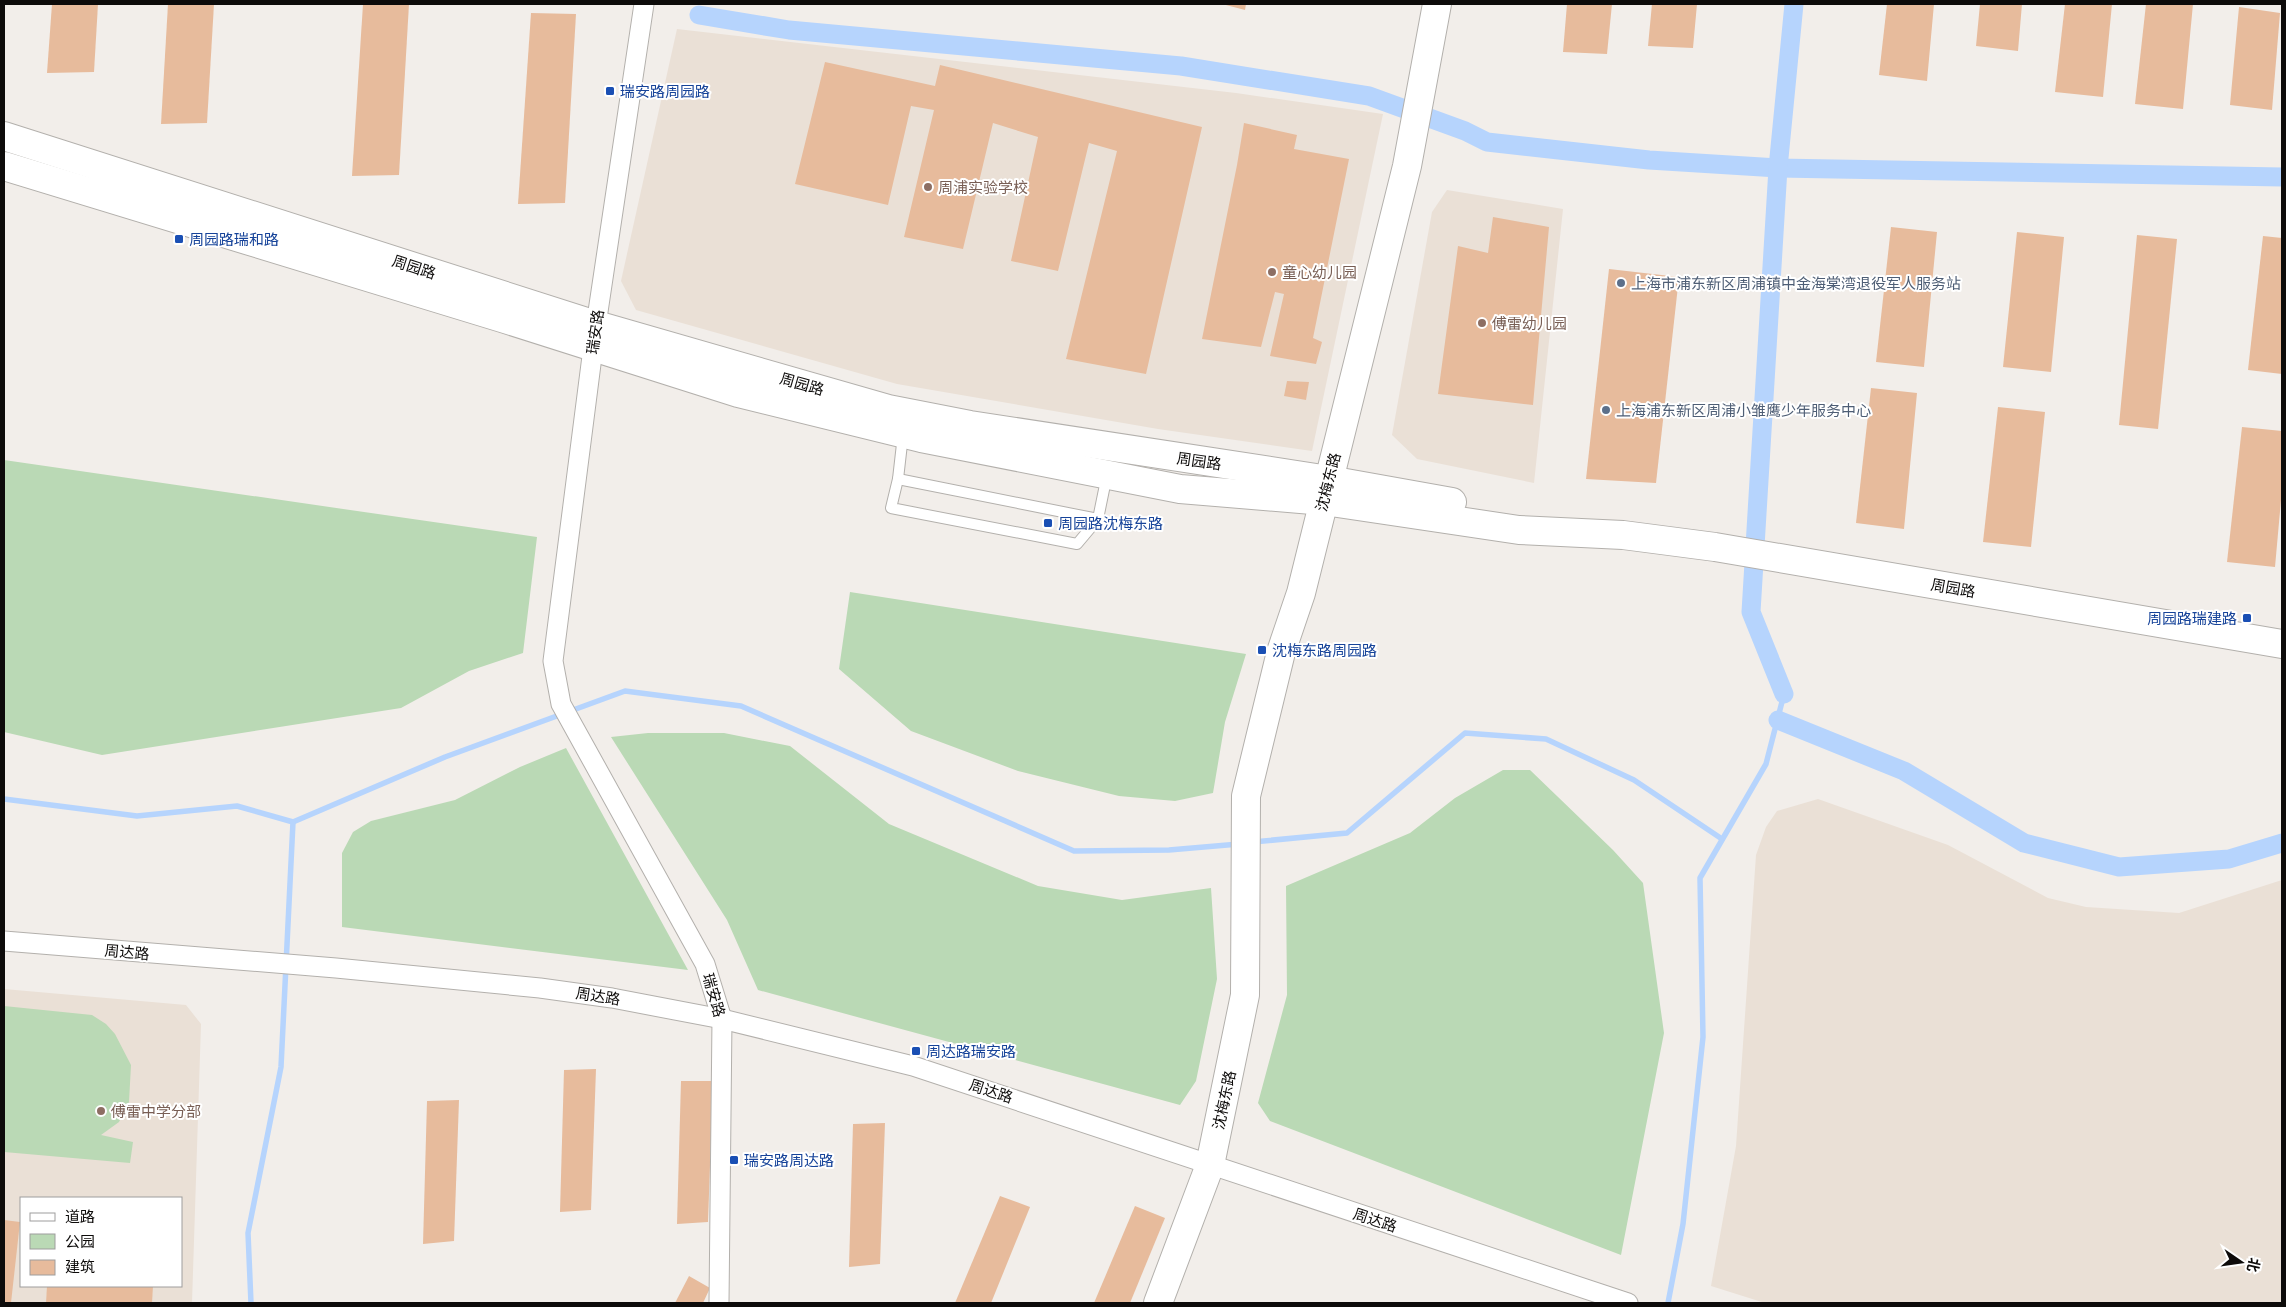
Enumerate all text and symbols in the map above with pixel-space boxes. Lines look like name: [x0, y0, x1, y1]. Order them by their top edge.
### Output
place label: 瑞安路周园路: [620, 82, 710, 101]
marker: 瑞安路周园路: [604, 85, 616, 97]
place label: 周浦实验学校: [938, 178, 1028, 197]
marker: 周浦实验学校: [922, 181, 934, 193]
place label: 周园路瑞和路: [189, 230, 279, 249]
marker: 周园路瑞和路: [173, 233, 185, 245]
street label: 周园路: [390, 251, 438, 283]
place label: 童心幼儿园: [1282, 263, 1357, 282]
marker: 童心幼儿园: [1266, 266, 1278, 278]
place label: 上海市浦东新区周浦镇中金海棠湾退役军人服务站: [1631, 274, 1961, 293]
marker: 上海市浦东新区周浦镇中金海棠湾退役军人服务站: [1615, 277, 1627, 289]
street label: 瑞安路: [582, 308, 608, 356]
place label: 傅雷幼儿园: [1492, 314, 1567, 333]
marker: 傅雷幼儿园: [1476, 317, 1488, 329]
street label: 周园路: [778, 369, 826, 399]
place label: 上海浦东新区周浦小雏鹰少年服务中心: [1616, 401, 1871, 420]
marker: 上海浦东新区周浦小雏鹰少年服务中心: [1600, 404, 1612, 416]
street label: 周园路: [1175, 448, 1223, 474]
street label: 沈梅东路: [1312, 451, 1344, 513]
place label: 周园路沈梅东路: [1058, 514, 1163, 533]
marker: 周园路沈梅东路: [1042, 517, 1054, 529]
street label: 周园路: [1929, 575, 1977, 601]
place label: 周园路瑞建路: [2147, 609, 2237, 628]
marker: 周园路瑞建路: [2241, 612, 2253, 624]
place label: 沈梅东路周园路: [1272, 641, 1377, 660]
marker: 沈梅东路周园路: [1256, 644, 1268, 656]
street label: 周达路: [104, 941, 150, 963]
street label: 瑞安路: [699, 971, 729, 1019]
street label: 周达路: [574, 983, 622, 1009]
place label: 周达路瑞安路: [926, 1042, 1016, 1061]
marker: 周达路瑞安路: [910, 1045, 922, 1057]
street label: 沈梅东路: [1208, 1069, 1240, 1131]
street label: 周达路: [967, 1075, 1015, 1107]
place label: 傅雷中学分部: [111, 1102, 201, 1121]
marker: 傅雷中学分部: [95, 1105, 107, 1117]
place label: 瑞安路周达路: [744, 1151, 834, 1170]
marker: 瑞安路周达路: [728, 1154, 740, 1166]
legend: [20, 1197, 182, 1287]
street label: 周达路: [1351, 1204, 1399, 1236]
text: 道路: [65, 1207, 95, 1226]
text: 公园: [65, 1232, 95, 1251]
north arrow: [2216, 1237, 2266, 1287]
text: 北: [2243, 1256, 2264, 1274]
text: 建筑: [65, 1257, 95, 1276]

